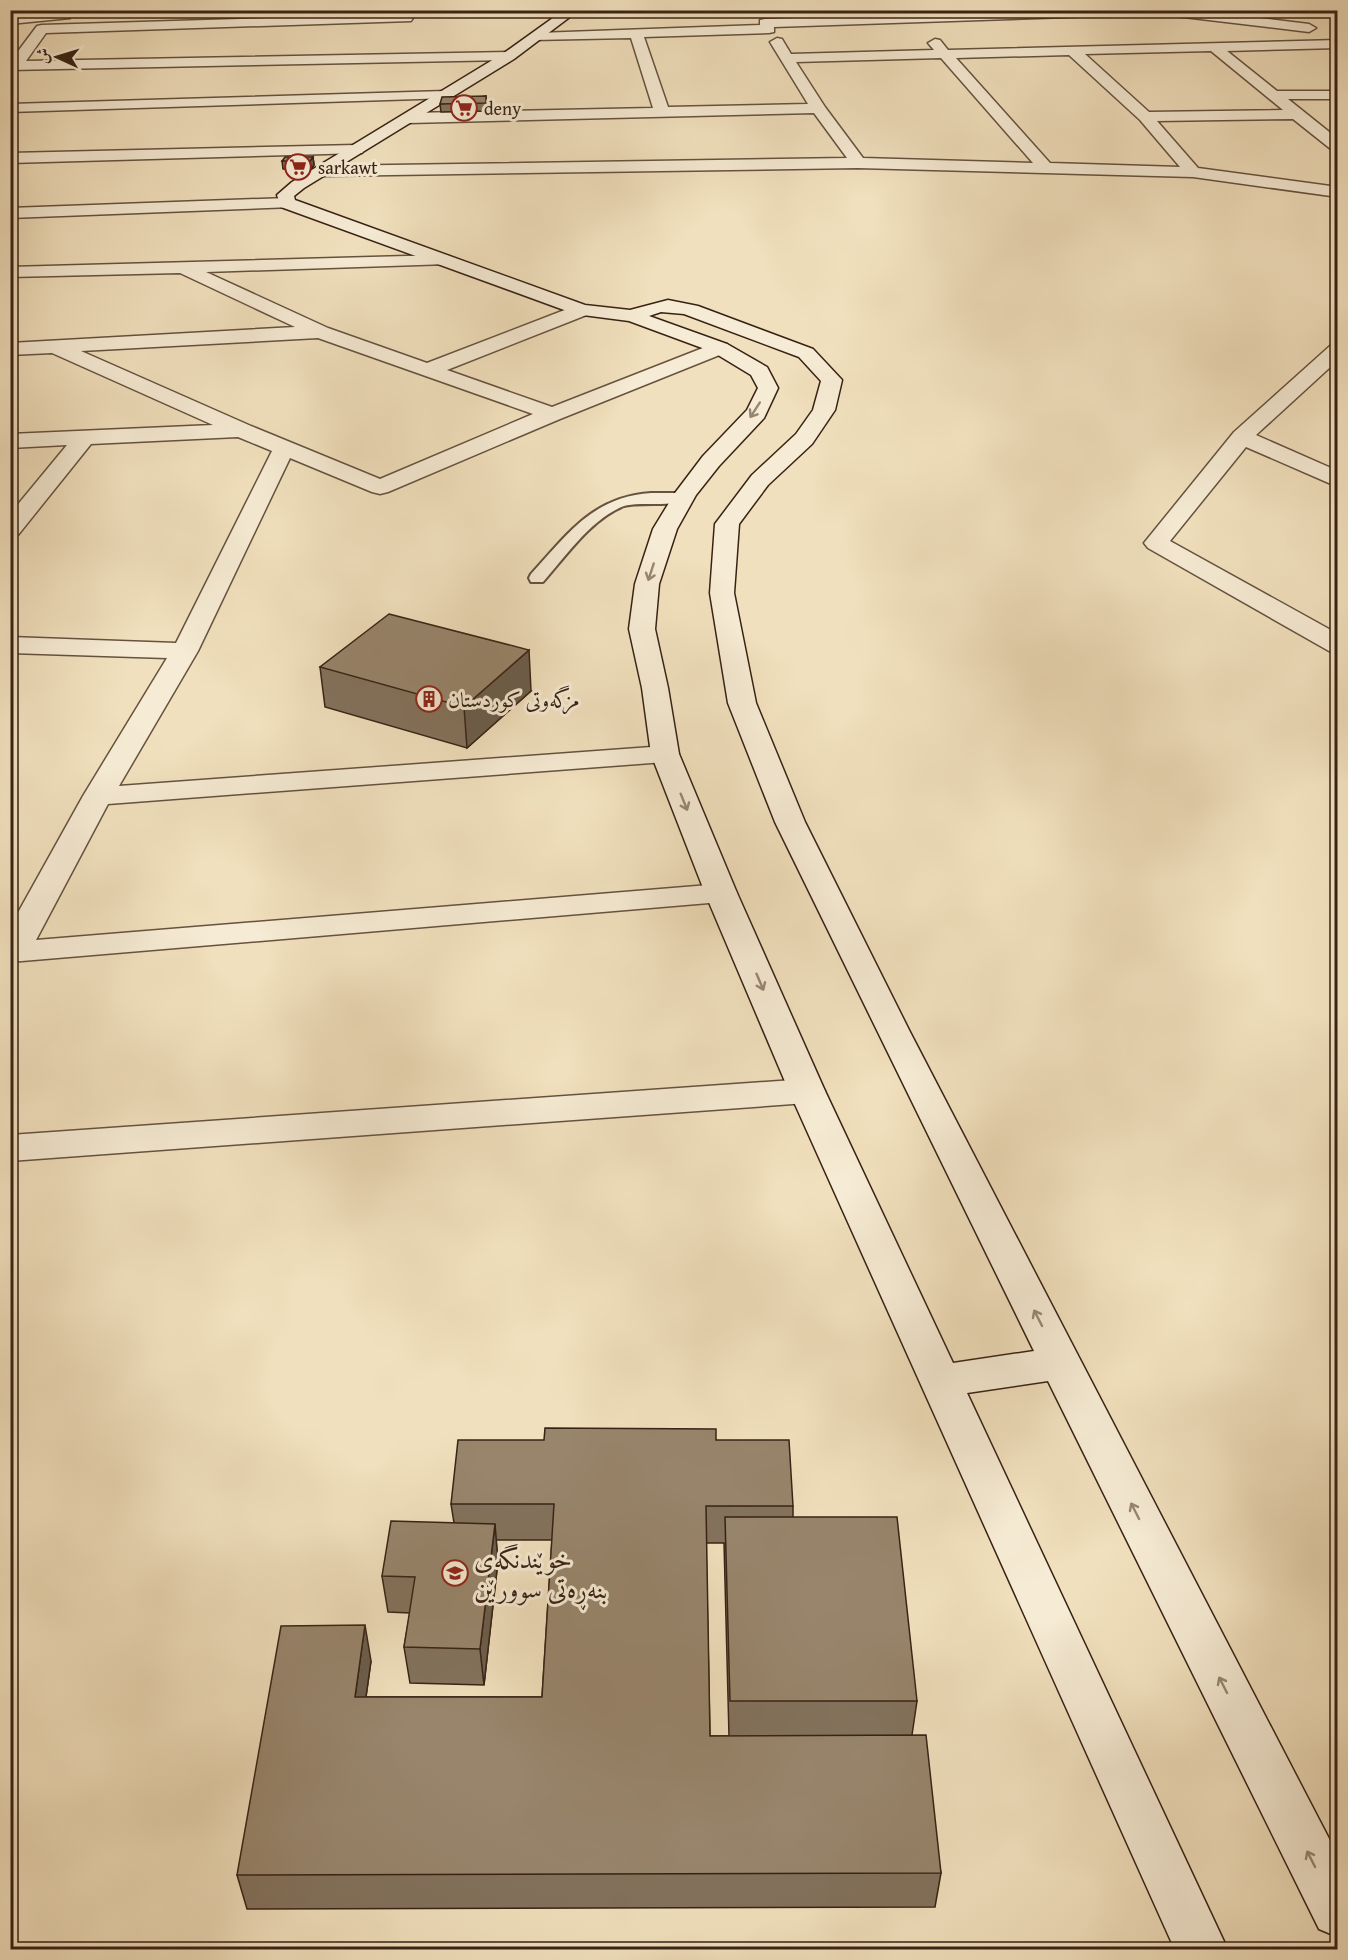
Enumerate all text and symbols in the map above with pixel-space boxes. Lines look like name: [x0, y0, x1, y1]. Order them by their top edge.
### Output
north arrow: [27, 27, 87, 87]
text: ش: [30, 47, 55, 65]
supermarket icon: deny: [449, 93, 479, 123]
place label: deny: [484, 95, 521, 122]
supermarket icon: sarkawt: [283, 152, 313, 182]
place label: sarkawt: [318, 154, 378, 181]
one-way arrow: [749, 402, 762, 419]
one-way arrow: [645, 562, 656, 581]
building icon: مزگەوتی کوردستان: [414, 684, 444, 714]
place label: مزگەوتی کوردستان: [448, 684, 579, 715]
one-way arrow: [680, 792, 691, 811]
one-way arrow: [755, 973, 766, 991]
one-way arrow: [1031, 1309, 1043, 1327]
one-way arrow: [1129, 1502, 1140, 1520]
place label: خوێندنگەی بنەڕەتی سوورێن: [474, 1539, 607, 1611]
school or university icon: خوێندنگەی بنەڕەتی سوورێن: [440, 1558, 470, 1588]
one-way arrow: [1217, 1676, 1228, 1694]
one-way arrow: [1305, 1850, 1316, 1868]

